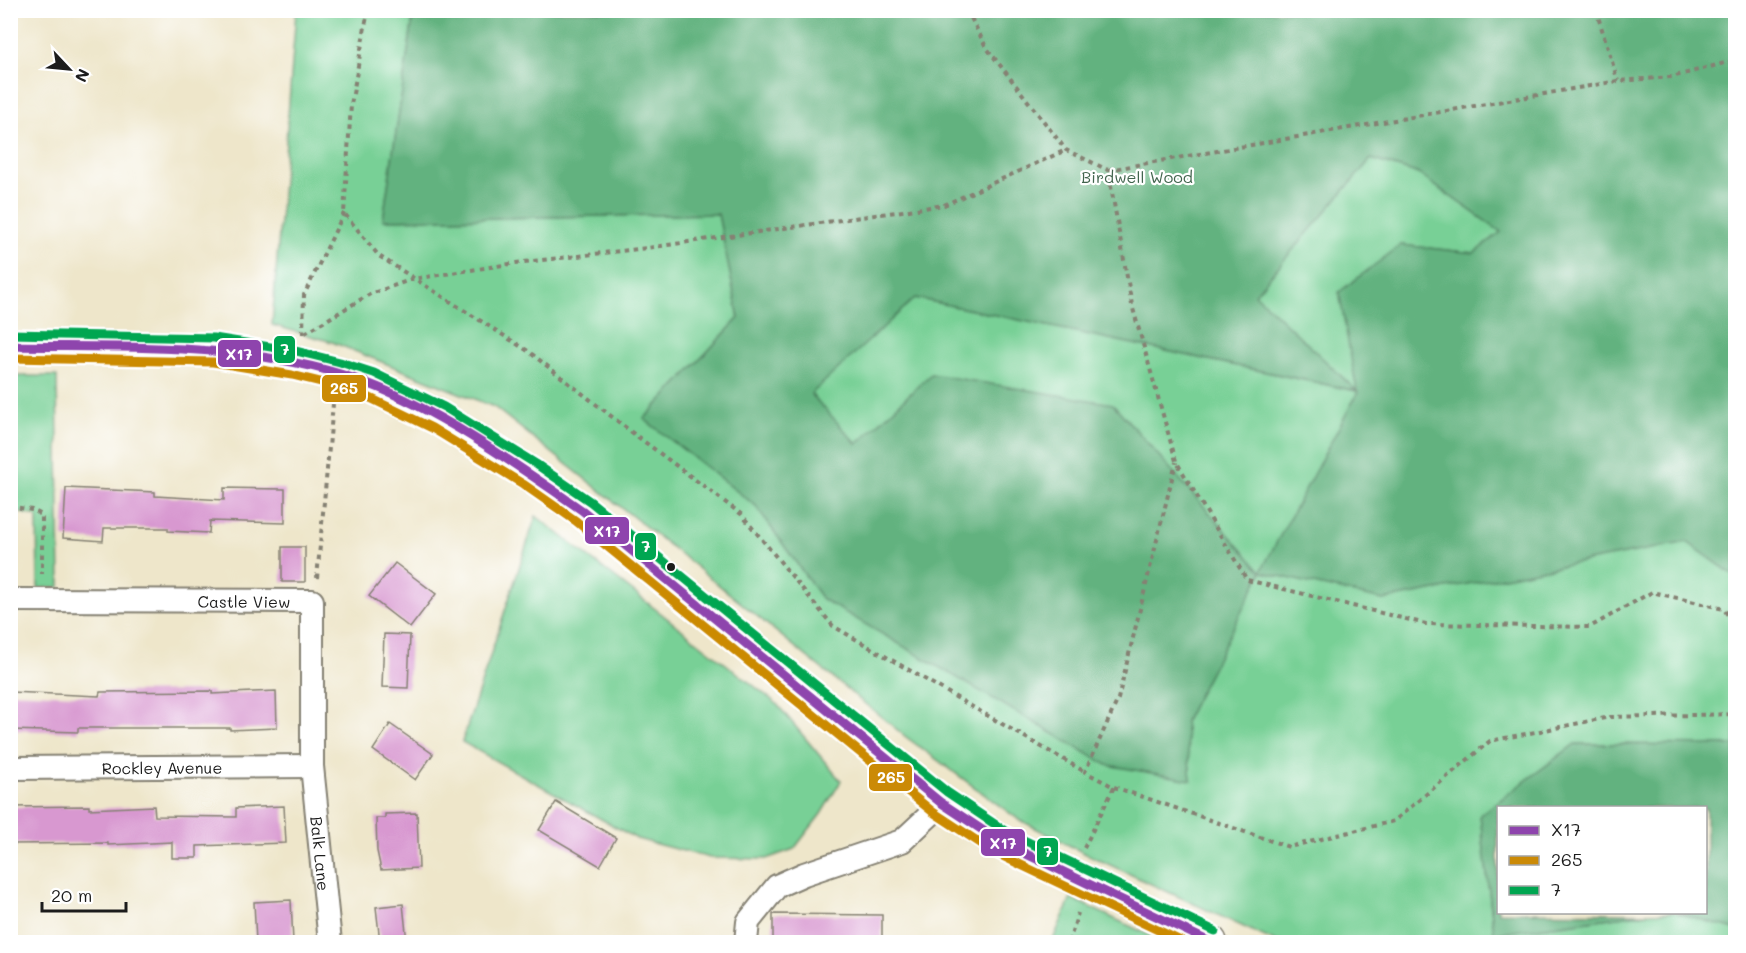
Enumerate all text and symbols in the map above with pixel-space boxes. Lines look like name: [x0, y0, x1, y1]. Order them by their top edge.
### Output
north arrow: [39, 39, 99, 99]
text: N: [71, 66, 95, 86]
park label: Birdwell Wood: [1081, 166, 1193, 187]
line badge: 7: [273, 335, 296, 364]
text: 7: [281, 338, 290, 359]
line badge: X17: [217, 339, 262, 368]
text: X17: [226, 343, 253, 364]
line badge: 265: [321, 374, 367, 403]
text: 265: [330, 377, 358, 398]
line badge: X17: [584, 516, 630, 545]
text: X17: [594, 520, 621, 541]
line badge: 7: [634, 532, 657, 561]
text: 7: [642, 535, 651, 556]
unlabelled marker: [665, 561, 677, 573]
street label: Castle View: [198, 590, 290, 611]
street label: Rockley Avenue: [102, 756, 222, 778]
line badge: 265: [868, 763, 913, 792]
text: 265: [877, 766, 905, 787]
legend: [1497, 806, 1707, 914]
street label: Balk Lane: [307, 815, 335, 892]
text: X17: [1551, 817, 1581, 841]
line badge: X17: [980, 828, 1026, 857]
text: X17: [990, 832, 1017, 853]
line badge: 7: [1036, 837, 1059, 866]
text: 7: [1044, 840, 1053, 861]
text: 265: [1551, 847, 1582, 871]
scale bar: [42, 875, 126, 913]
text: 7: [1551, 877, 1561, 901]
text: 20 m: [51, 883, 92, 907]

